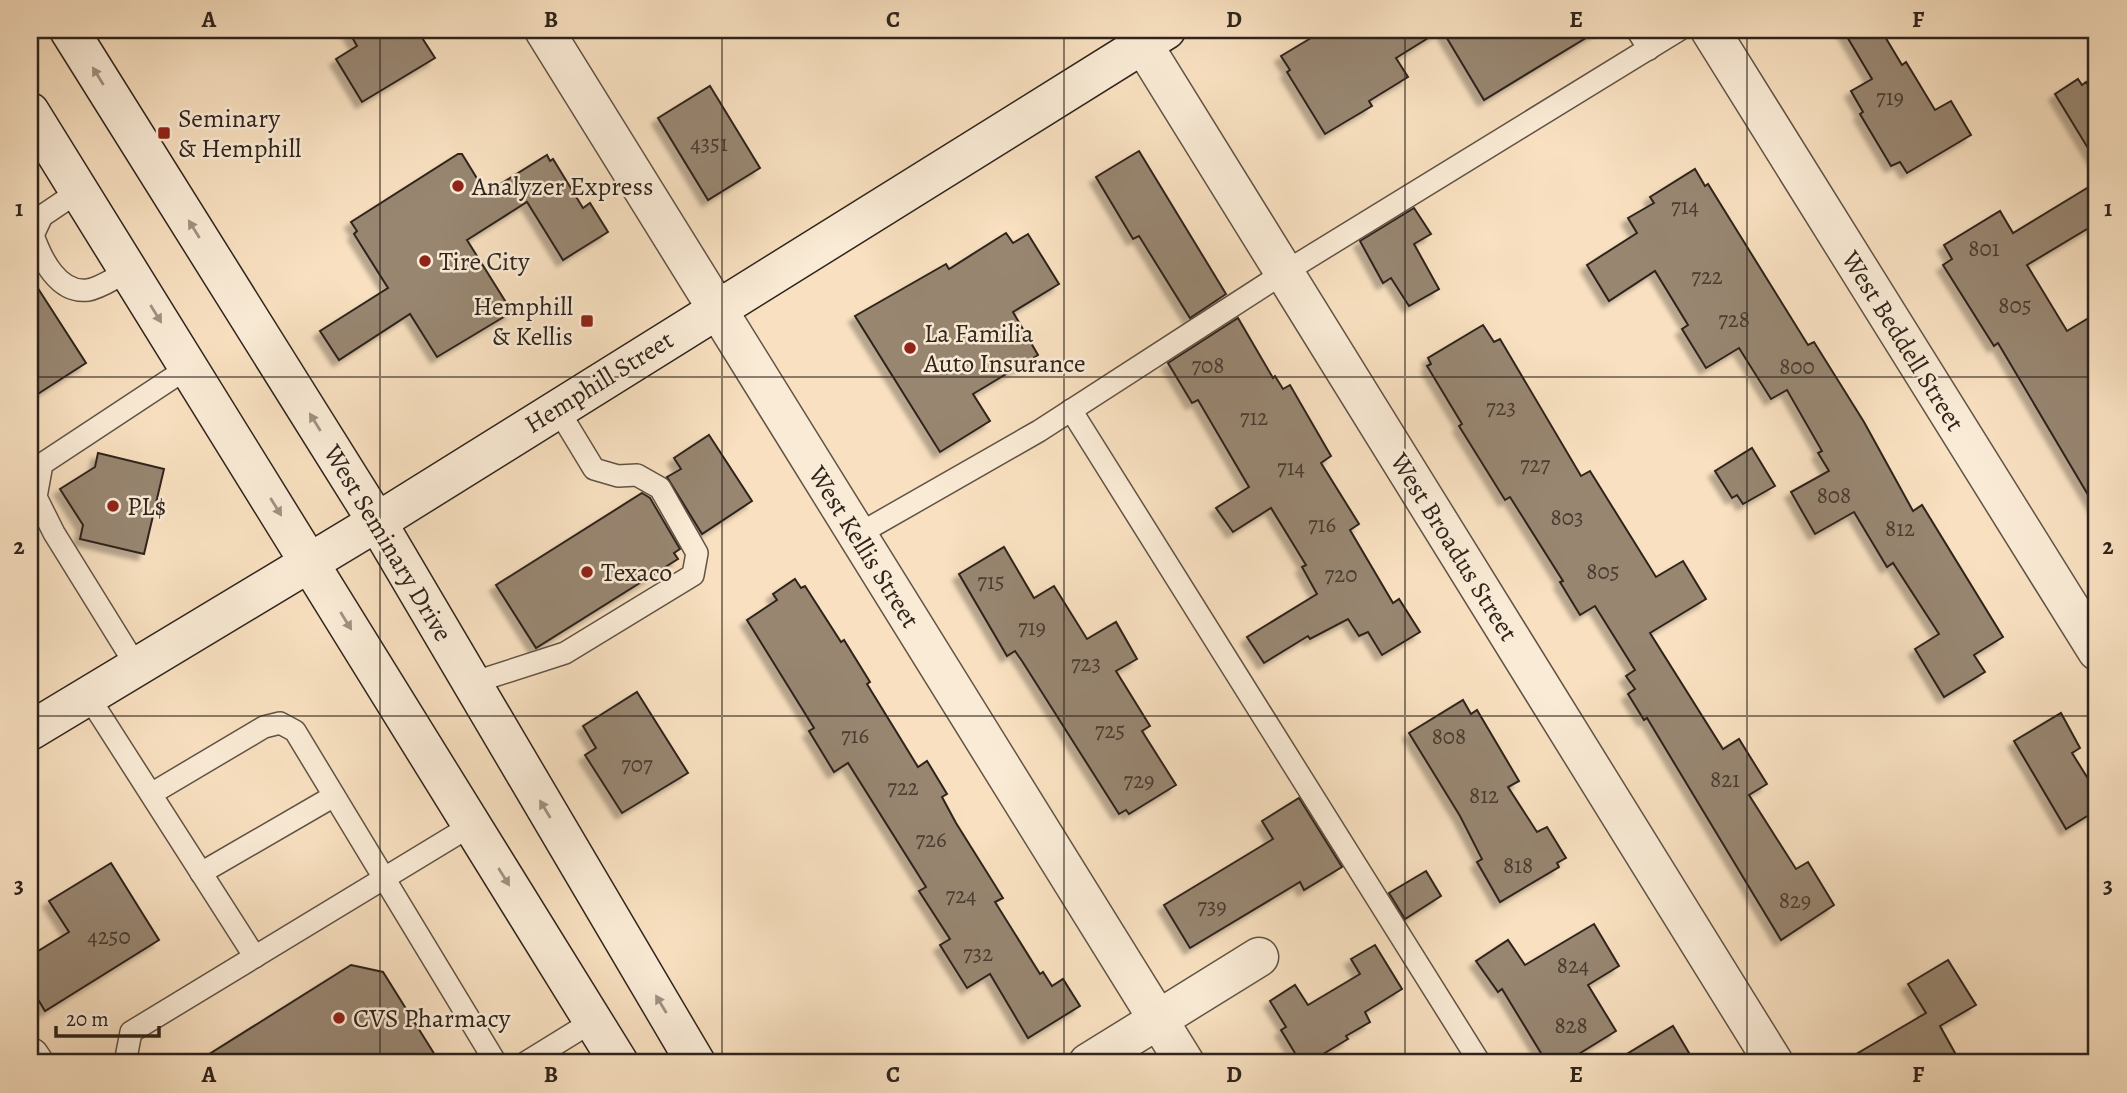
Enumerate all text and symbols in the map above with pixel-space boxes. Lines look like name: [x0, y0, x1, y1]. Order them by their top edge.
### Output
text: A: [201, 4, 217, 35]
text: B: [544, 4, 558, 35]
text: C: [886, 4, 900, 35]
text: D: [1226, 4, 1242, 35]
text: E: [1569, 4, 1583, 35]
text: F: [1912, 4, 1925, 35]
one-way arrow: [91, 66, 104, 85]
house number: 719: [1876, 82, 1904, 113]
place label: Seminary & Hemphill: [178, 101, 301, 166]
marker: Seminary & Hemphill: [156, 125, 172, 141]
house number: 4351: [690, 128, 728, 159]
place label: Analyzer Express: [471, 169, 653, 204]
marker: Analyzer Express: [450, 178, 466, 194]
house number: 714: [1671, 191, 1699, 222]
text: 1: [15, 193, 23, 224]
text: 1: [2104, 193, 2112, 224]
one-way arrow: [187, 220, 200, 239]
house number: 801: [1968, 233, 2000, 264]
street label: West Beddell Street: [1833, 243, 1973, 438]
place label: Tire City: [439, 244, 530, 279]
marker: Tire City: [417, 253, 433, 269]
house number: 722: [1691, 261, 1723, 292]
place label: Hemphill & Kellis: [473, 289, 573, 354]
house number: 805: [1998, 290, 2032, 321]
one-way arrow: [149, 304, 162, 324]
house number: 728: [1718, 304, 1750, 335]
marker: Hemphill & Kellis: [579, 313, 595, 329]
place label: La Familia Auto Insurance: [923, 316, 1086, 381]
street label: Hemphill Street: [518, 322, 680, 442]
marker: La Familia Auto Insurance: [902, 340, 918, 356]
house number: 708: [1191, 350, 1225, 381]
house number: 800: [1779, 351, 1815, 382]
house number: 723: [1486, 392, 1516, 423]
house number: 712: [1240, 402, 1268, 433]
one-way arrow: [308, 413, 321, 432]
street label: West Seminary Drive: [315, 437, 461, 648]
street label: West Broadus Street: [1381, 445, 1526, 648]
house number: 727: [1520, 449, 1550, 480]
house number: 714: [1277, 452, 1305, 483]
street label: West Kellis Street: [800, 458, 928, 635]
house number: 808: [1817, 480, 1851, 511]
place label: PL$: [127, 489, 166, 524]
marker: PL$: [105, 498, 121, 514]
one-way arrow: [270, 498, 283, 517]
house number: 803: [1551, 502, 1583, 533]
house number: 716: [1308, 509, 1336, 540]
house number: 812: [1885, 513, 1915, 544]
text: 2: [13, 531, 25, 562]
text: 2: [2102, 531, 2114, 562]
place label: Texaco: [601, 555, 672, 590]
house number: 805: [1586, 556, 1620, 587]
house number: 720: [1325, 559, 1357, 590]
marker: Texaco: [579, 564, 595, 580]
house number: 715: [977, 566, 1005, 597]
one-way arrow: [340, 611, 353, 630]
house number: 719: [1018, 612, 1046, 643]
house number: 723: [1071, 648, 1101, 679]
house number: 725: [1095, 715, 1125, 746]
house number: 716: [841, 720, 869, 751]
house number: 808: [1432, 721, 1466, 752]
house number: 707: [621, 749, 653, 780]
house number: 821: [1710, 764, 1740, 795]
house number: 729: [1123, 765, 1155, 796]
house number: 722: [887, 772, 919, 803]
house number: 812: [1469, 780, 1499, 811]
one-way arrow: [539, 799, 552, 818]
house number: 726: [915, 824, 947, 855]
house number: 818: [1503, 850, 1533, 881]
one-way arrow: [497, 867, 510, 887]
text: 3: [14, 870, 24, 901]
text: 3: [2103, 870, 2113, 901]
house number: 724: [945, 880, 977, 911]
house number: 829: [1779, 885, 1811, 916]
house number: 739: [1197, 891, 1227, 922]
house number: 4250: [87, 921, 131, 952]
house number: 732: [963, 938, 993, 969]
house number: 824: [1557, 950, 1589, 981]
scale bar: [56, 995, 159, 1039]
one-way arrow: [655, 995, 667, 1014]
place label: CVS Pharmacy: [353, 1001, 511, 1036]
text: 20 m: [66, 1005, 109, 1033]
marker: CVS Pharmacy: [331, 1010, 347, 1026]
house number: 828: [1554, 1010, 1588, 1041]
text: A: [201, 1059, 217, 1090]
text: B: [544, 1059, 558, 1090]
text: C: [886, 1059, 900, 1090]
text: D: [1226, 1059, 1242, 1090]
text: E: [1569, 1059, 1583, 1090]
text: F: [1912, 1059, 1925, 1090]

